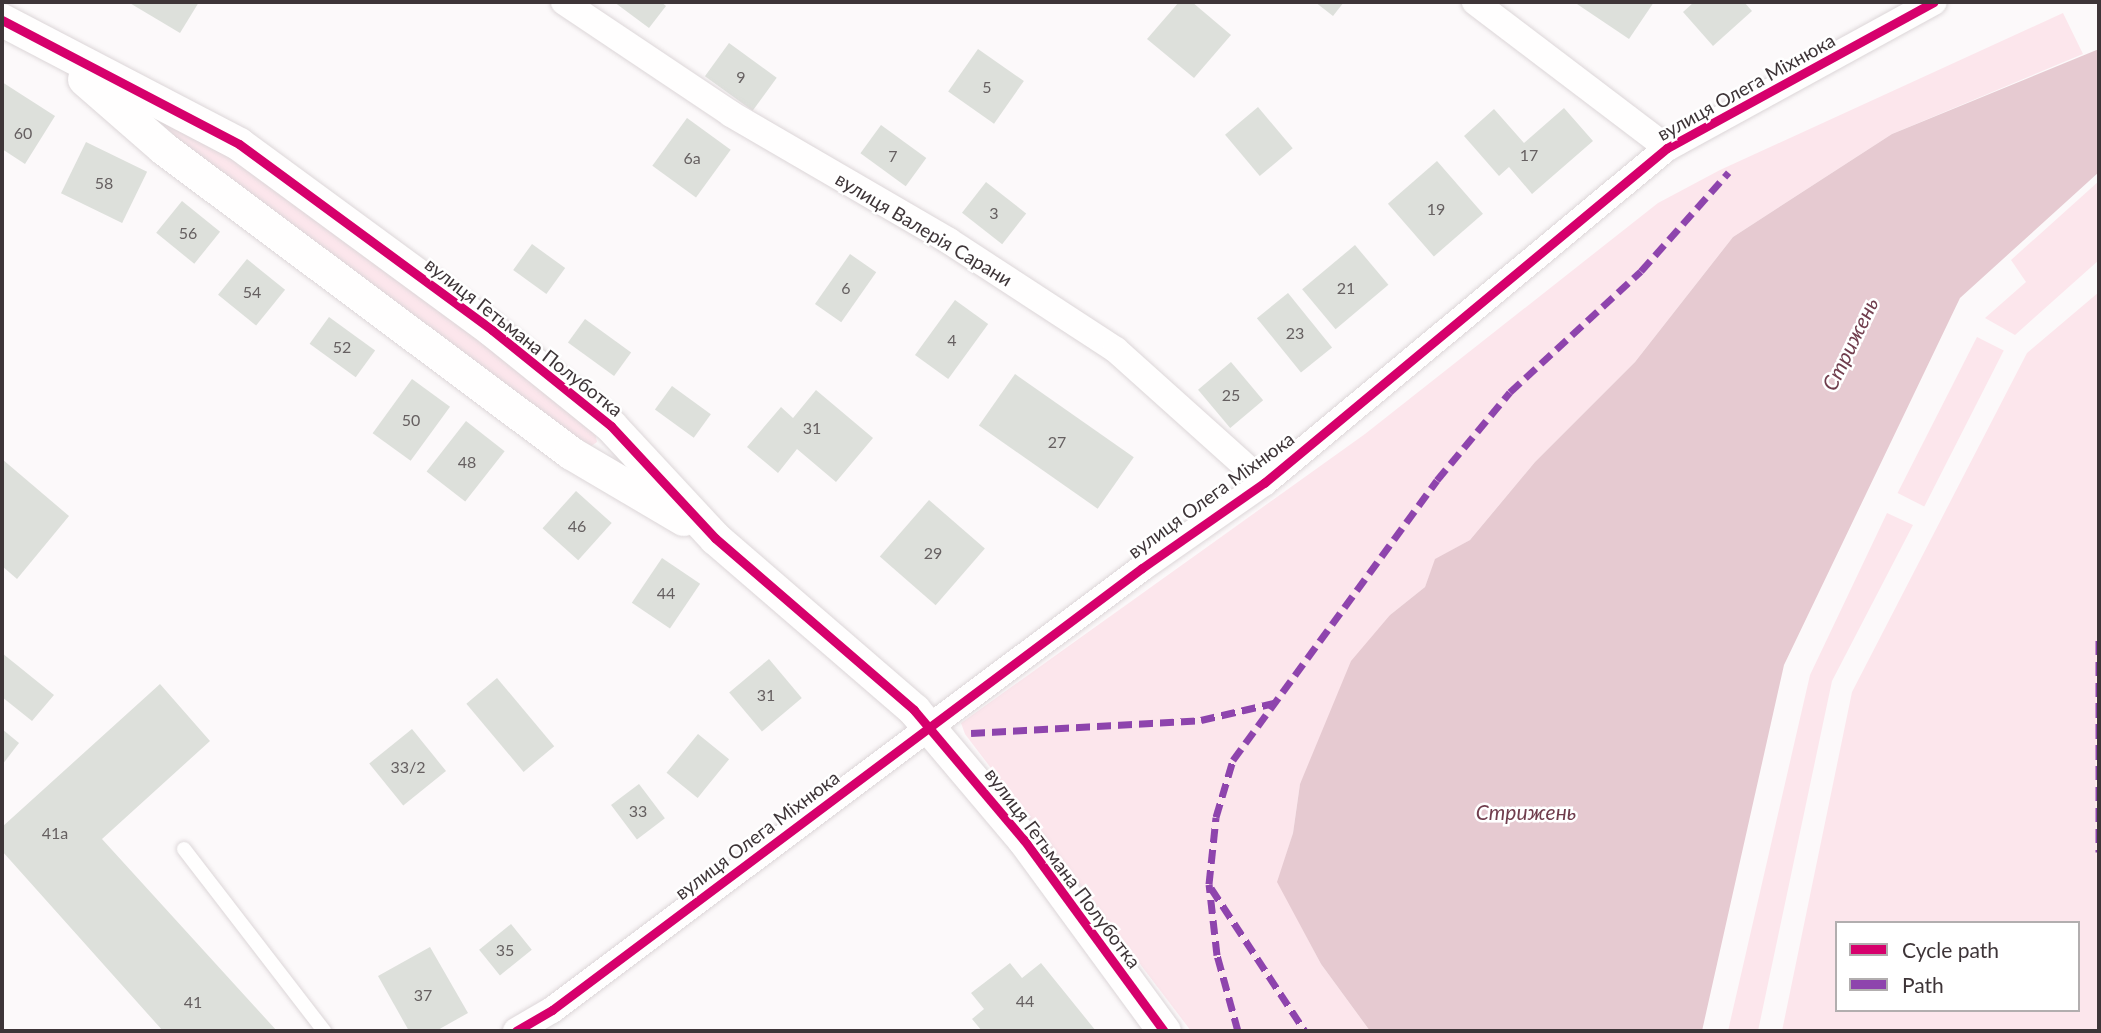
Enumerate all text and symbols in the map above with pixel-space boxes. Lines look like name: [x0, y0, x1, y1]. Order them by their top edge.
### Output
street label: вулиця Олега Міхнюка: [1653, 29, 1839, 145]
house number: 9: [736, 67, 746, 87]
house number: 5: [982, 77, 992, 97]
house number: 60: [14, 123, 32, 143]
house number: 17: [1520, 145, 1538, 165]
house number: 7: [888, 146, 898, 166]
house number: 6а: [683, 148, 701, 168]
street label: вулиця Валерія Сарани: [832, 167, 1016, 291]
house number: 58: [95, 173, 113, 193]
house number: 19: [1427, 199, 1445, 219]
house number: 3: [989, 203, 999, 223]
house number: 56: [179, 223, 197, 243]
street label: вулиця Гетьмана Полуботка: [421, 253, 627, 421]
house number: 6: [841, 278, 851, 298]
house number: 21: [1337, 278, 1355, 298]
house number: 54: [243, 282, 261, 302]
water label: Стрижень: [1817, 293, 1883, 395]
house number: 23: [1286, 323, 1304, 343]
house number: 4: [947, 330, 957, 350]
house number: 52: [333, 337, 351, 357]
house number: 25: [1222, 385, 1240, 405]
house number: 50: [402, 410, 420, 430]
house number: 31: [803, 418, 821, 438]
street label: вулиця Олега Міхнюка: [1123, 427, 1299, 563]
house number: 27: [1048, 432, 1066, 452]
house number: 48: [458, 452, 476, 472]
house number: 46: [568, 516, 586, 536]
house number: 29: [924, 543, 942, 563]
house number: 44: [657, 583, 675, 603]
house number: 31: [757, 685, 775, 705]
house number: 33/2: [390, 757, 426, 777]
street label: вулиця Гетьмана Полуботка: [980, 763, 1146, 973]
street label: вулиця Олега Міхнюка: [670, 766, 844, 904]
water label: Стрижень: [1476, 799, 1576, 825]
house number: 33: [629, 801, 647, 821]
house number: 41а: [42, 823, 68, 843]
legend: [1835, 921, 2080, 1012]
text: Cycle path: [1902, 937, 1999, 962]
house number: 35: [496, 940, 514, 960]
text: Path: [1902, 972, 1944, 997]
house number: 37: [414, 985, 432, 1005]
house number: 44: [1016, 991, 1034, 1011]
house number: 41: [184, 992, 202, 1012]

